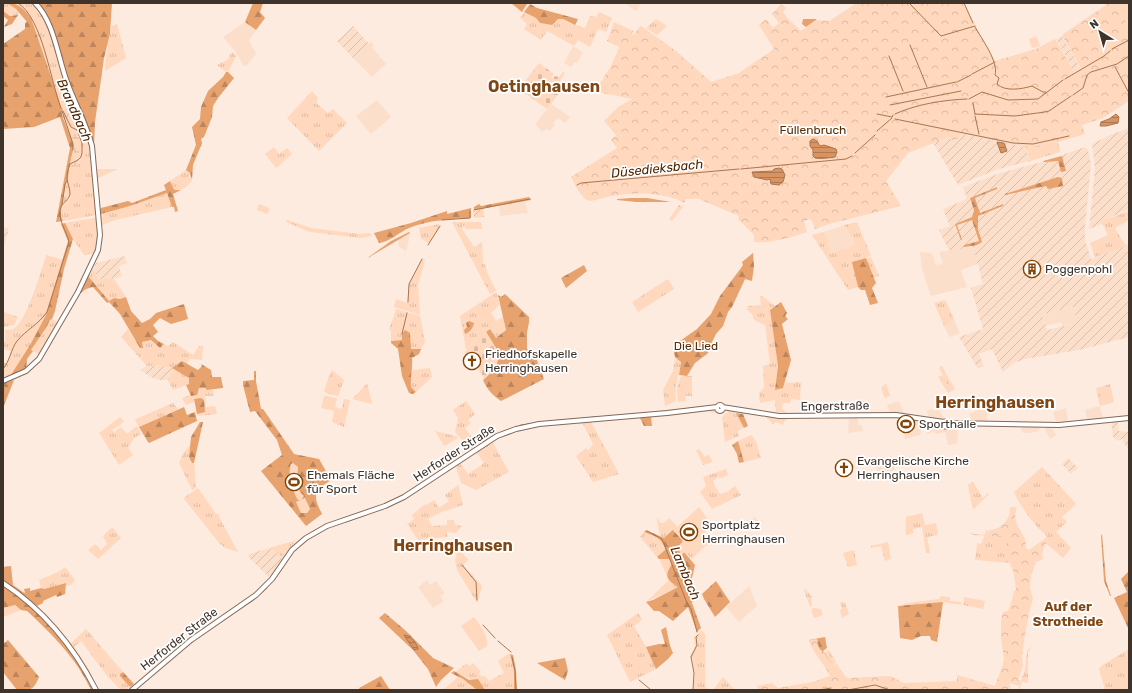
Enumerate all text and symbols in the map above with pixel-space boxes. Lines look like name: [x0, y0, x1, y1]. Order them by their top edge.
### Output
north arrow: [1080, 12, 1120, 52]
text: N: [1087, 17, 1101, 32]
water label: Brandbach: [54, 76, 95, 144]
district label: Oetinghausen: [488, 77, 600, 96]
park label: Füllenbruch: [780, 123, 846, 137]
water label: Düsedieksbach: [610, 156, 704, 181]
building icon: Poggenpohl: [1022, 259, 1042, 279]
place label: Poggenpohl: [1045, 262, 1112, 276]
park label: Die Lied: [674, 339, 718, 353]
place label: Friedhofskapelle Herringhausen: [485, 347, 577, 375]
church icon: Friedhofskapelle Herringhausen: [462, 351, 482, 371]
district label: Herringhausen: [935, 393, 1055, 412]
street label: Engerstraße: [801, 398, 870, 414]
sports icon: Sporthalle: [896, 414, 916, 434]
place label: Sporthalle: [919, 417, 977, 431]
street label: Herforder Straße: [411, 421, 497, 484]
place label: Evangelische Kirche Herringhausen: [857, 454, 969, 482]
church icon: Evangelische Kirche Herringhausen: [834, 458, 854, 478]
place label: Ehemals Fläche für Sport: [307, 468, 395, 496]
sports icon: Ehemals Fläche für Sport: [284, 472, 304, 492]
place label: Sportplatz Herringhausen: [702, 518, 785, 546]
sports icon: Sportplatz Herringhausen: [679, 522, 699, 542]
district label: Herringhausen: [393, 536, 513, 555]
water label: Lambach: [668, 544, 704, 602]
district label: Auf der Strotheide: [1033, 599, 1103, 629]
street label: Herforder Straße: [138, 604, 220, 673]

